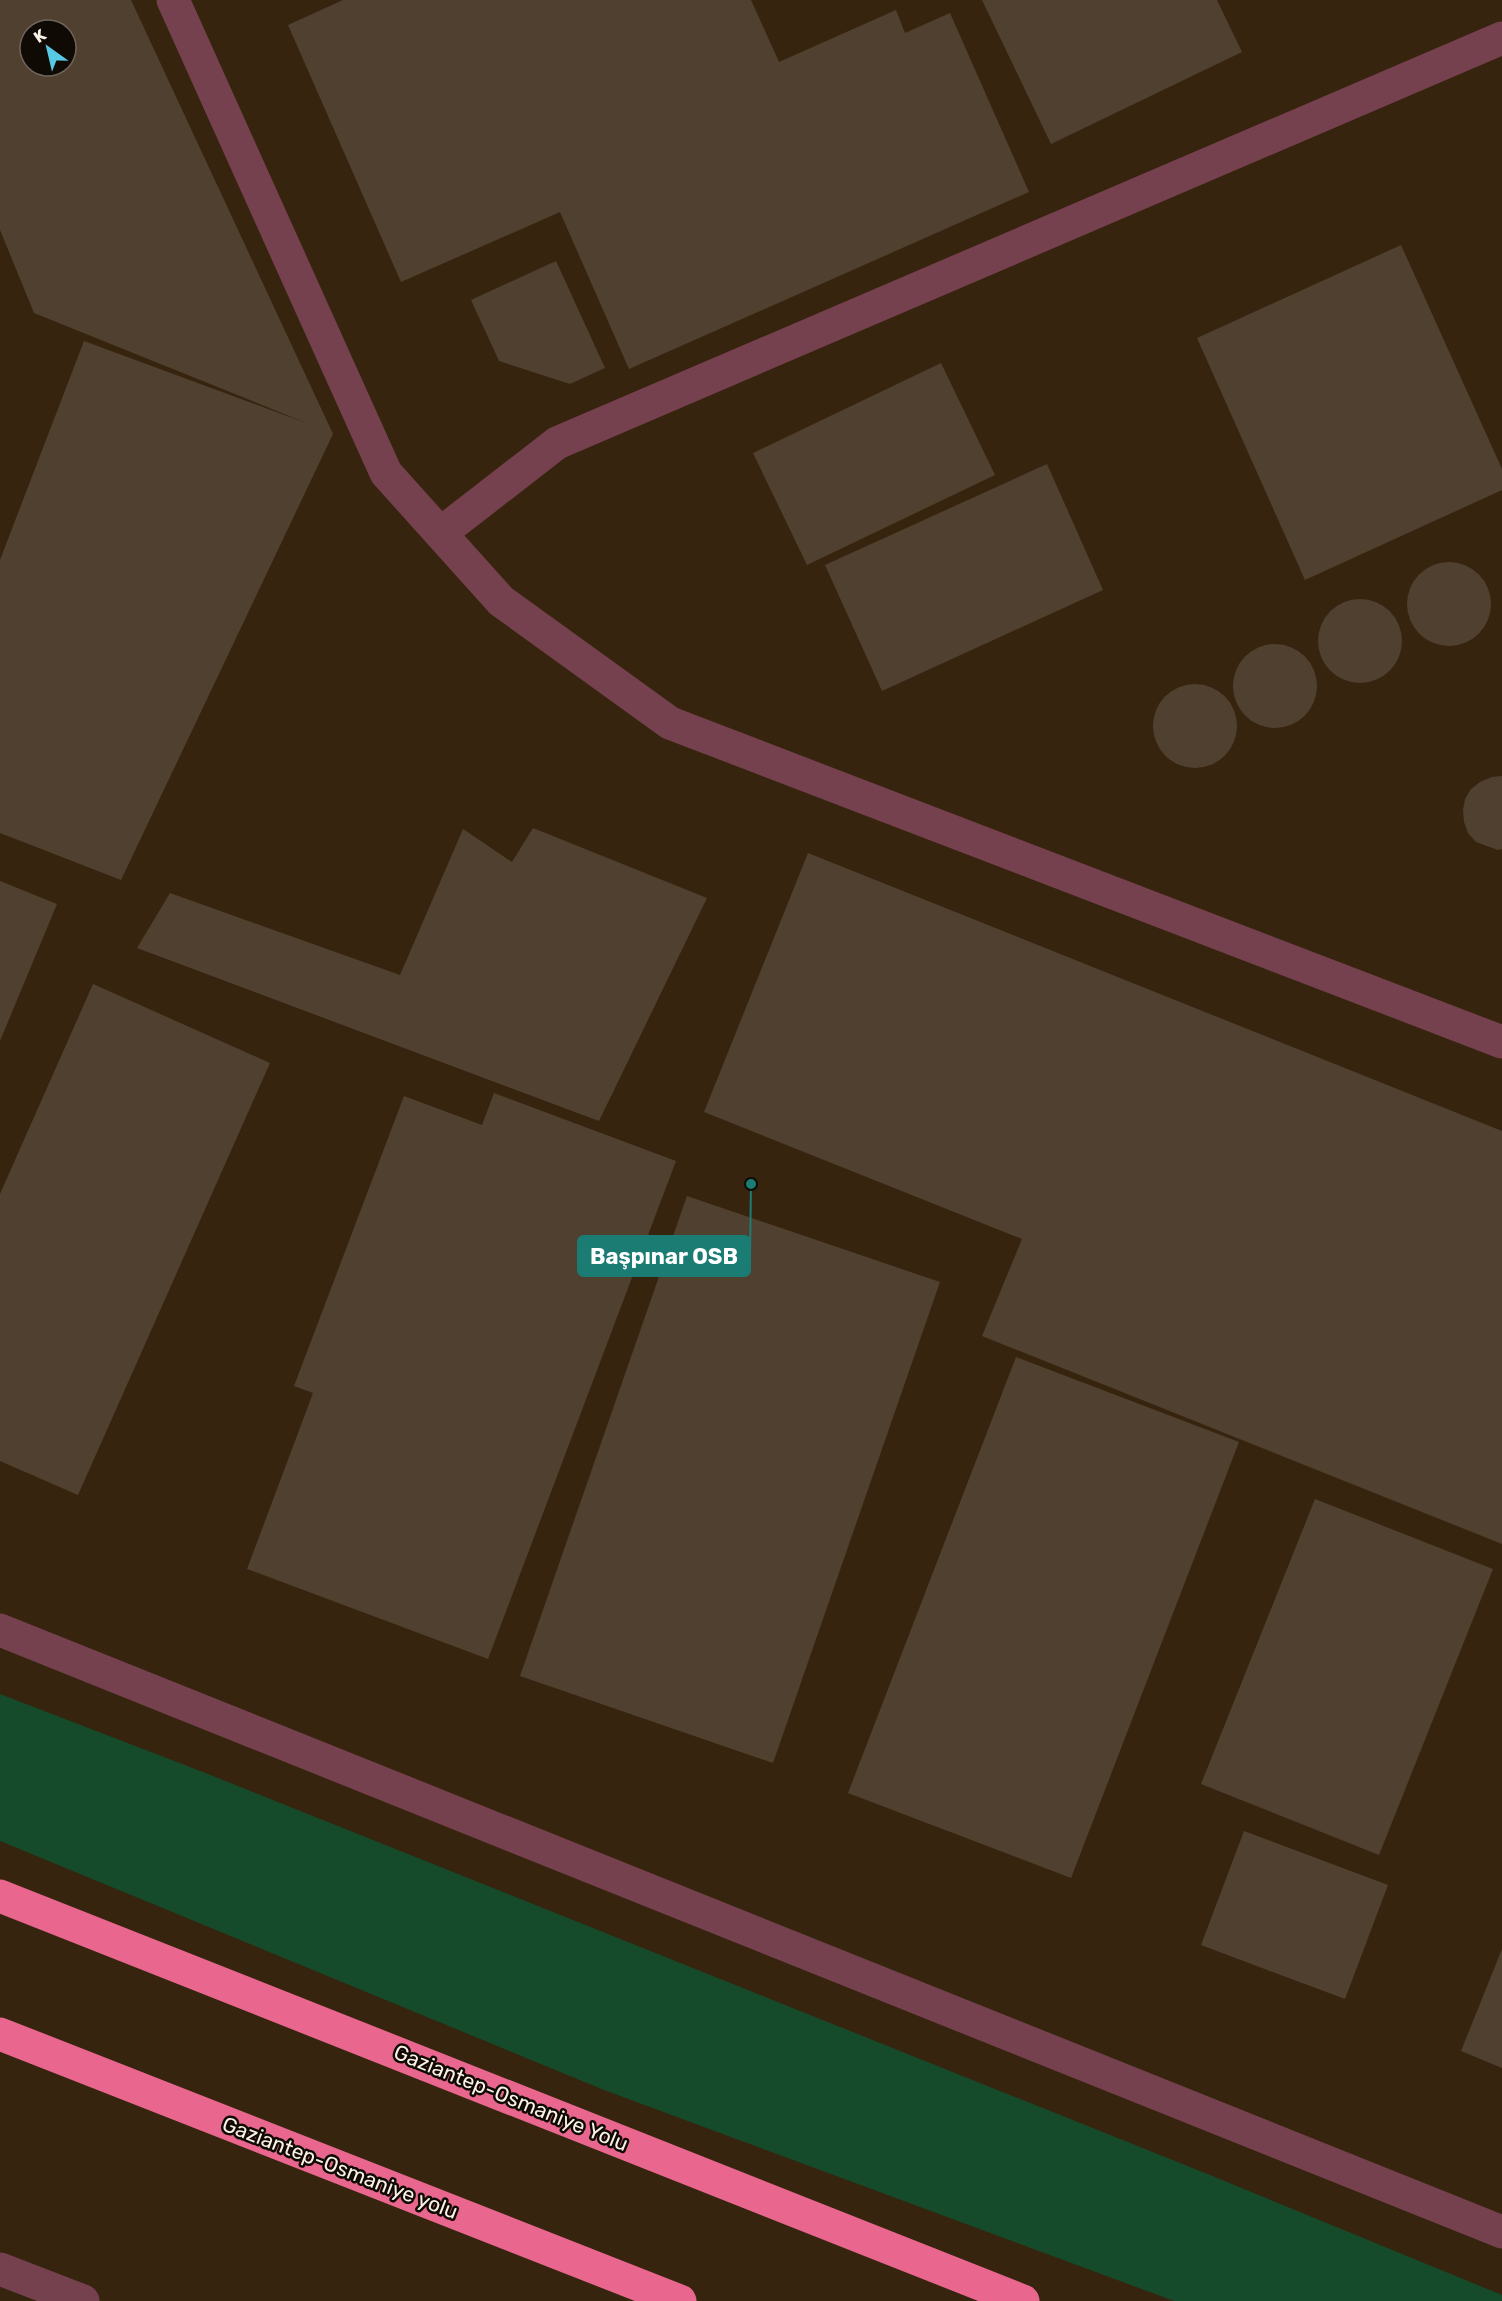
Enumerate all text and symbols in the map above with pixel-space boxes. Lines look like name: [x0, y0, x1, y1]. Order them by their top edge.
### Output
north arrow: [18, 18, 78, 78]
text: K: [30, 25, 50, 47]
callout: Başpınar OSB: [578, 1236, 750, 1276]
text: Başpınar OSB: [590, 1243, 738, 1270]
street label: Gaziantep-Osmaniye Yolu: [390, 2039, 632, 2156]
street label: Gaziantep-Osmaniye yolu: [219, 2111, 461, 2224]

